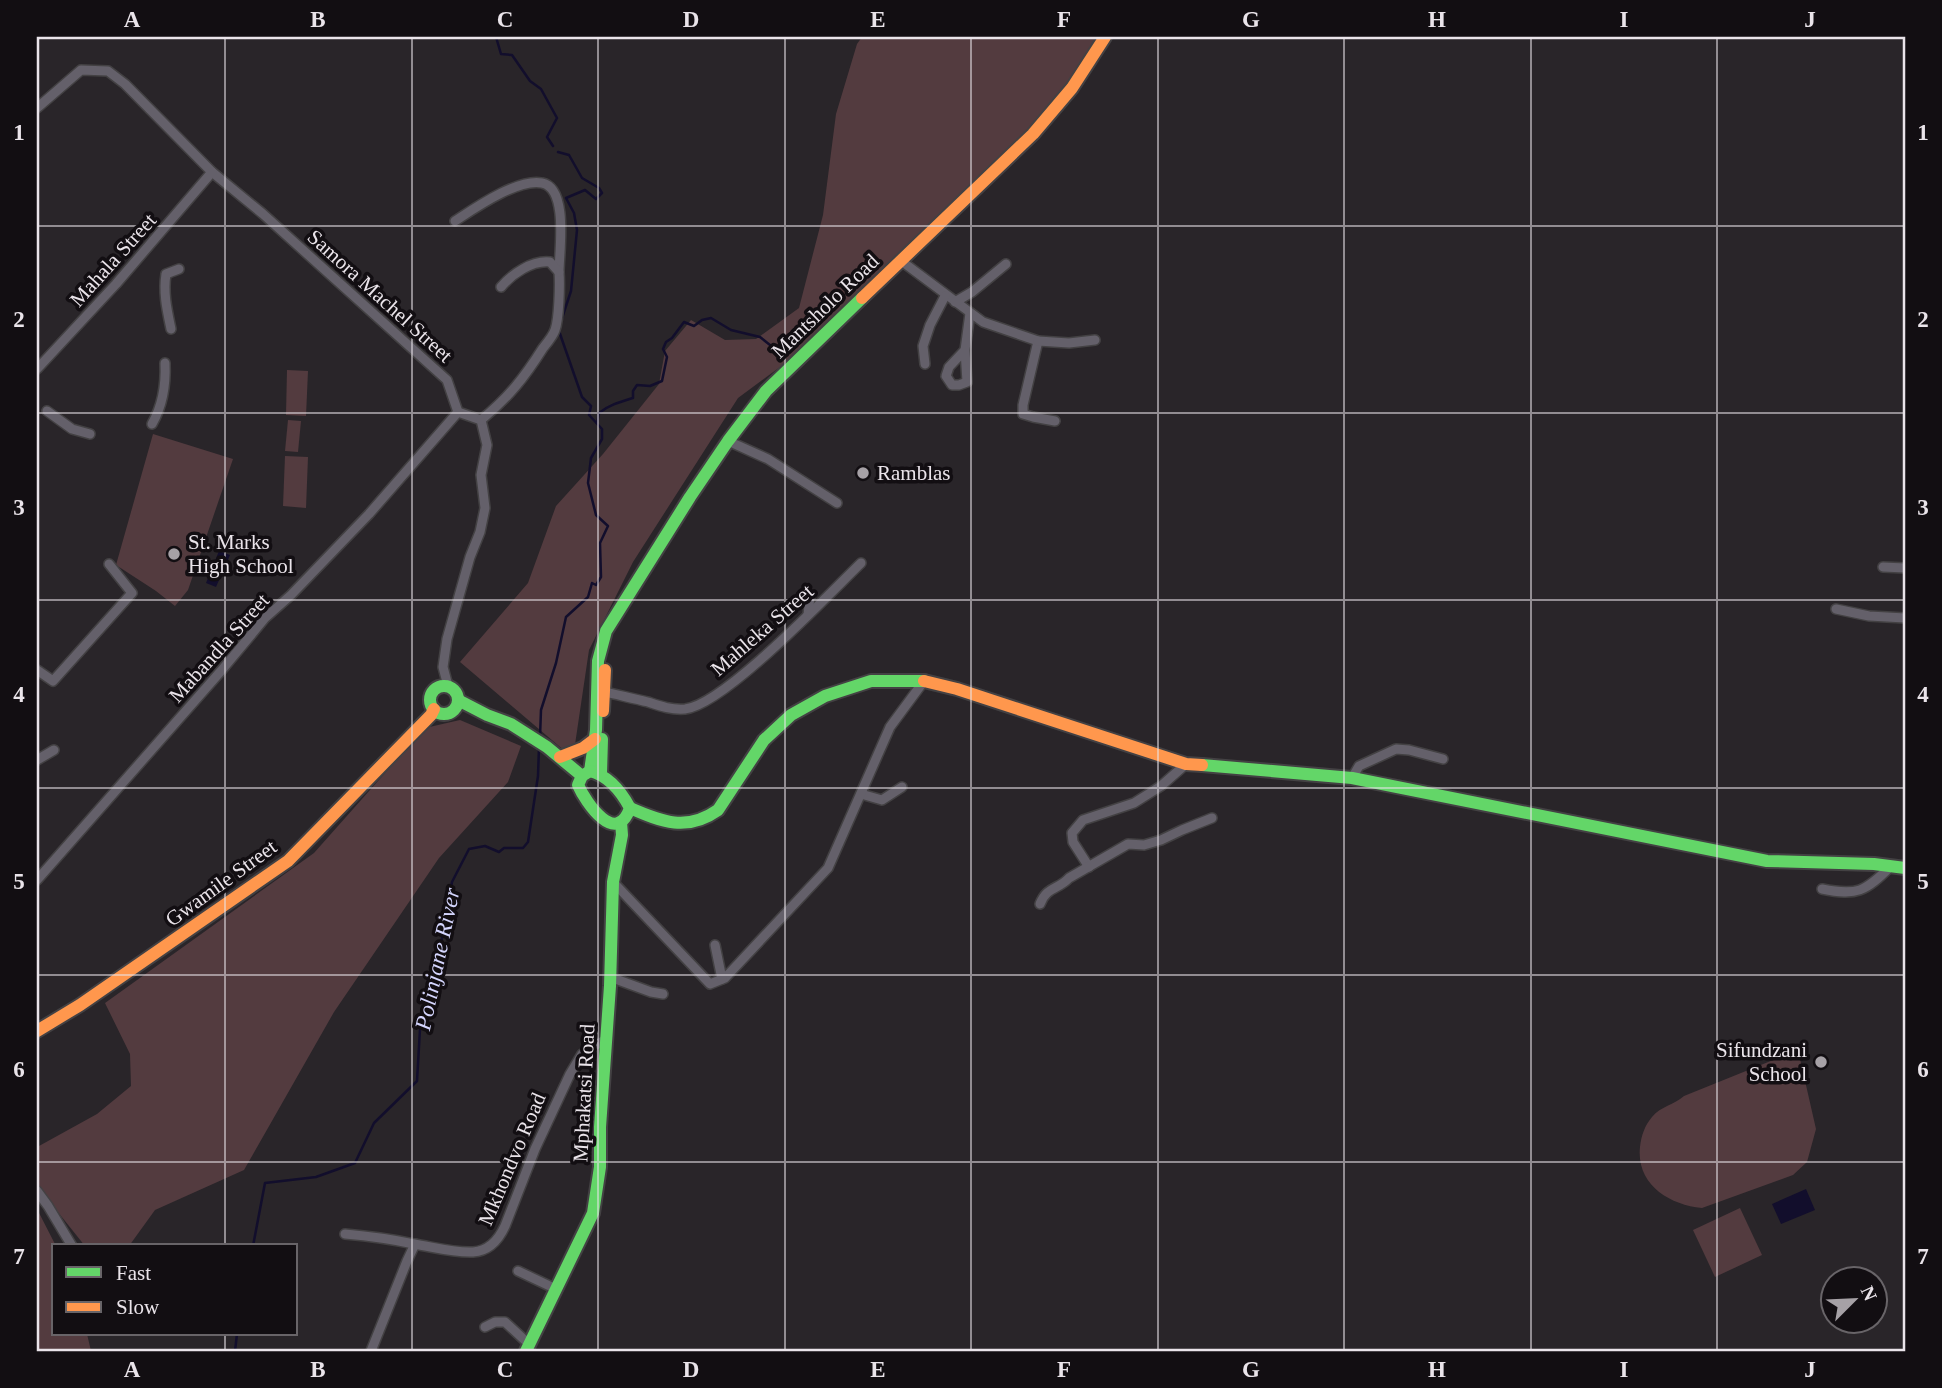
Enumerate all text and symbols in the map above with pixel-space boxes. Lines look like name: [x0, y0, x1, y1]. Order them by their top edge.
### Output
text: A: [124, 7, 141, 32]
text: B: [310, 7, 326, 32]
text: C: [497, 7, 513, 32]
text: D: [683, 7, 699, 32]
text: E: [870, 7, 886, 32]
text: F: [1057, 7, 1071, 32]
text: G: [1242, 7, 1260, 32]
text: H: [1428, 7, 1446, 32]
text: I: [1620, 7, 1629, 32]
text: J: [1804, 7, 1816, 32]
text: 1: [13, 120, 25, 145]
text: 1: [1917, 120, 1929, 145]
street label: Mahala Street: [65, 208, 161, 312]
street label: Samora Machel Street: [303, 225, 457, 367]
street label: Mantsholo Road: [767, 249, 884, 363]
text: 2: [13, 307, 25, 332]
text: 2: [1917, 307, 1929, 332]
place label: Ramblas: [877, 461, 951, 485]
marker: Ramblas: [855, 465, 871, 481]
text: 3: [13, 495, 25, 520]
text: 3: [1917, 495, 1929, 520]
place label: St. Marks High School: [188, 530, 294, 578]
marker: St. Marks High School: [166, 546, 182, 562]
street label: Mahleka Street: [706, 579, 818, 681]
street label: Mabandla Street: [164, 588, 274, 707]
text: 4: [13, 682, 25, 707]
text: 4: [1917, 682, 1929, 707]
street label: Gwamile Street: [161, 835, 281, 931]
text: 5: [13, 869, 25, 894]
text: 5: [1917, 869, 1929, 894]
water label: Polinjane River: [410, 885, 465, 1034]
street label: Mphakatsi Road: [568, 1023, 600, 1163]
place label: Sifundzani School: [1716, 1038, 1807, 1086]
marker: Sifundzani School: [1813, 1054, 1829, 1070]
text: 6: [13, 1057, 25, 1082]
text: 6: [1917, 1057, 1929, 1082]
street label: Mkhondvo Road: [473, 1089, 551, 1229]
text: 7: [13, 1244, 25, 1269]
legend: [52, 1244, 298, 1336]
text: 7: [1917, 1244, 1929, 1269]
text: Fast: [116, 1261, 151, 1285]
north arrow: [1820, 1266, 1890, 1336]
text: N: [1857, 1283, 1882, 1304]
text: Slow: [116, 1295, 160, 1319]
text: A: [124, 1357, 141, 1382]
text: B: [310, 1357, 326, 1382]
text: C: [497, 1357, 513, 1382]
text: D: [683, 1357, 699, 1382]
text: E: [870, 1357, 886, 1382]
text: F: [1057, 1357, 1071, 1382]
text: G: [1242, 1357, 1260, 1382]
text: H: [1428, 1357, 1446, 1382]
text: I: [1620, 1357, 1629, 1382]
text: J: [1804, 1357, 1816, 1382]

